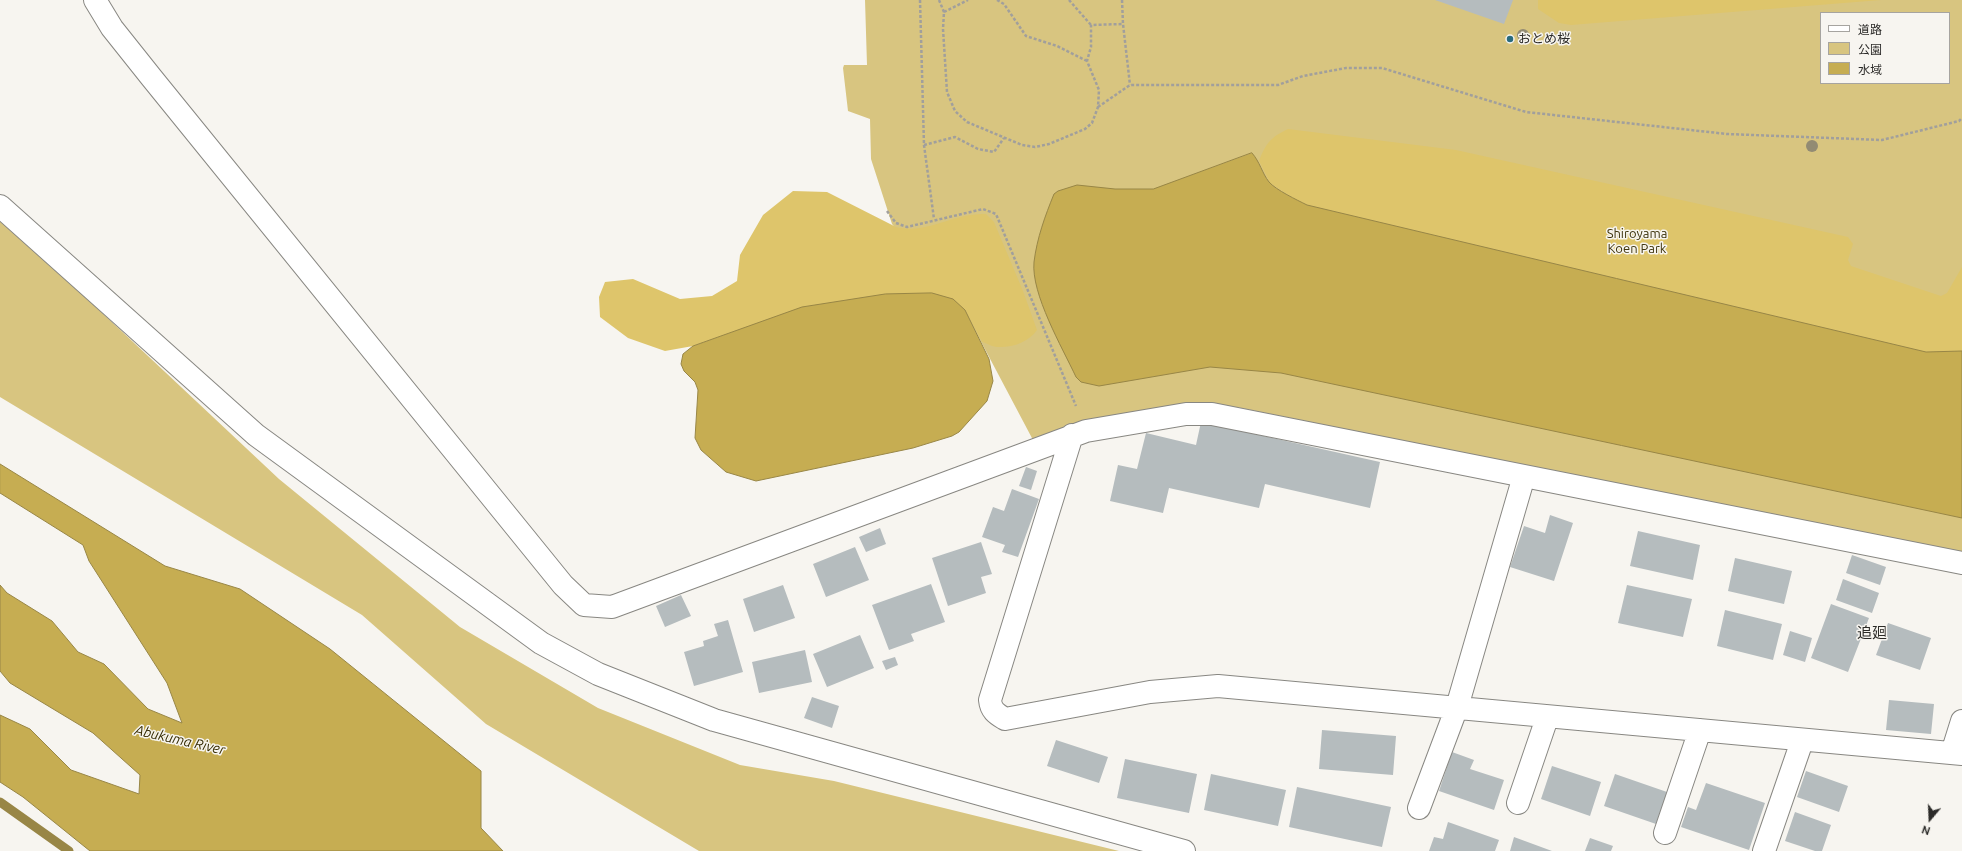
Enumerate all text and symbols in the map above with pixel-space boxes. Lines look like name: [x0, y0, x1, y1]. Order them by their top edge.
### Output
legend: [1820, 12, 1950, 84]
text: 道路: [1858, 23, 1882, 36]
place label: おとめ桜: [1518, 31, 1570, 47]
marker: おとめ桜: [1505, 34, 1515, 44]
text: 公園: [1858, 43, 1882, 56]
text: 水域: [1858, 63, 1882, 76]
park label: Shiroyama Koen Park: [1607, 226, 1667, 257]
district label: 追廻: [1857, 624, 1887, 642]
water label: Abukuma River: [133, 721, 227, 759]
north arrow: [1910, 799, 1950, 839]
text: N: [1920, 823, 1932, 837]

